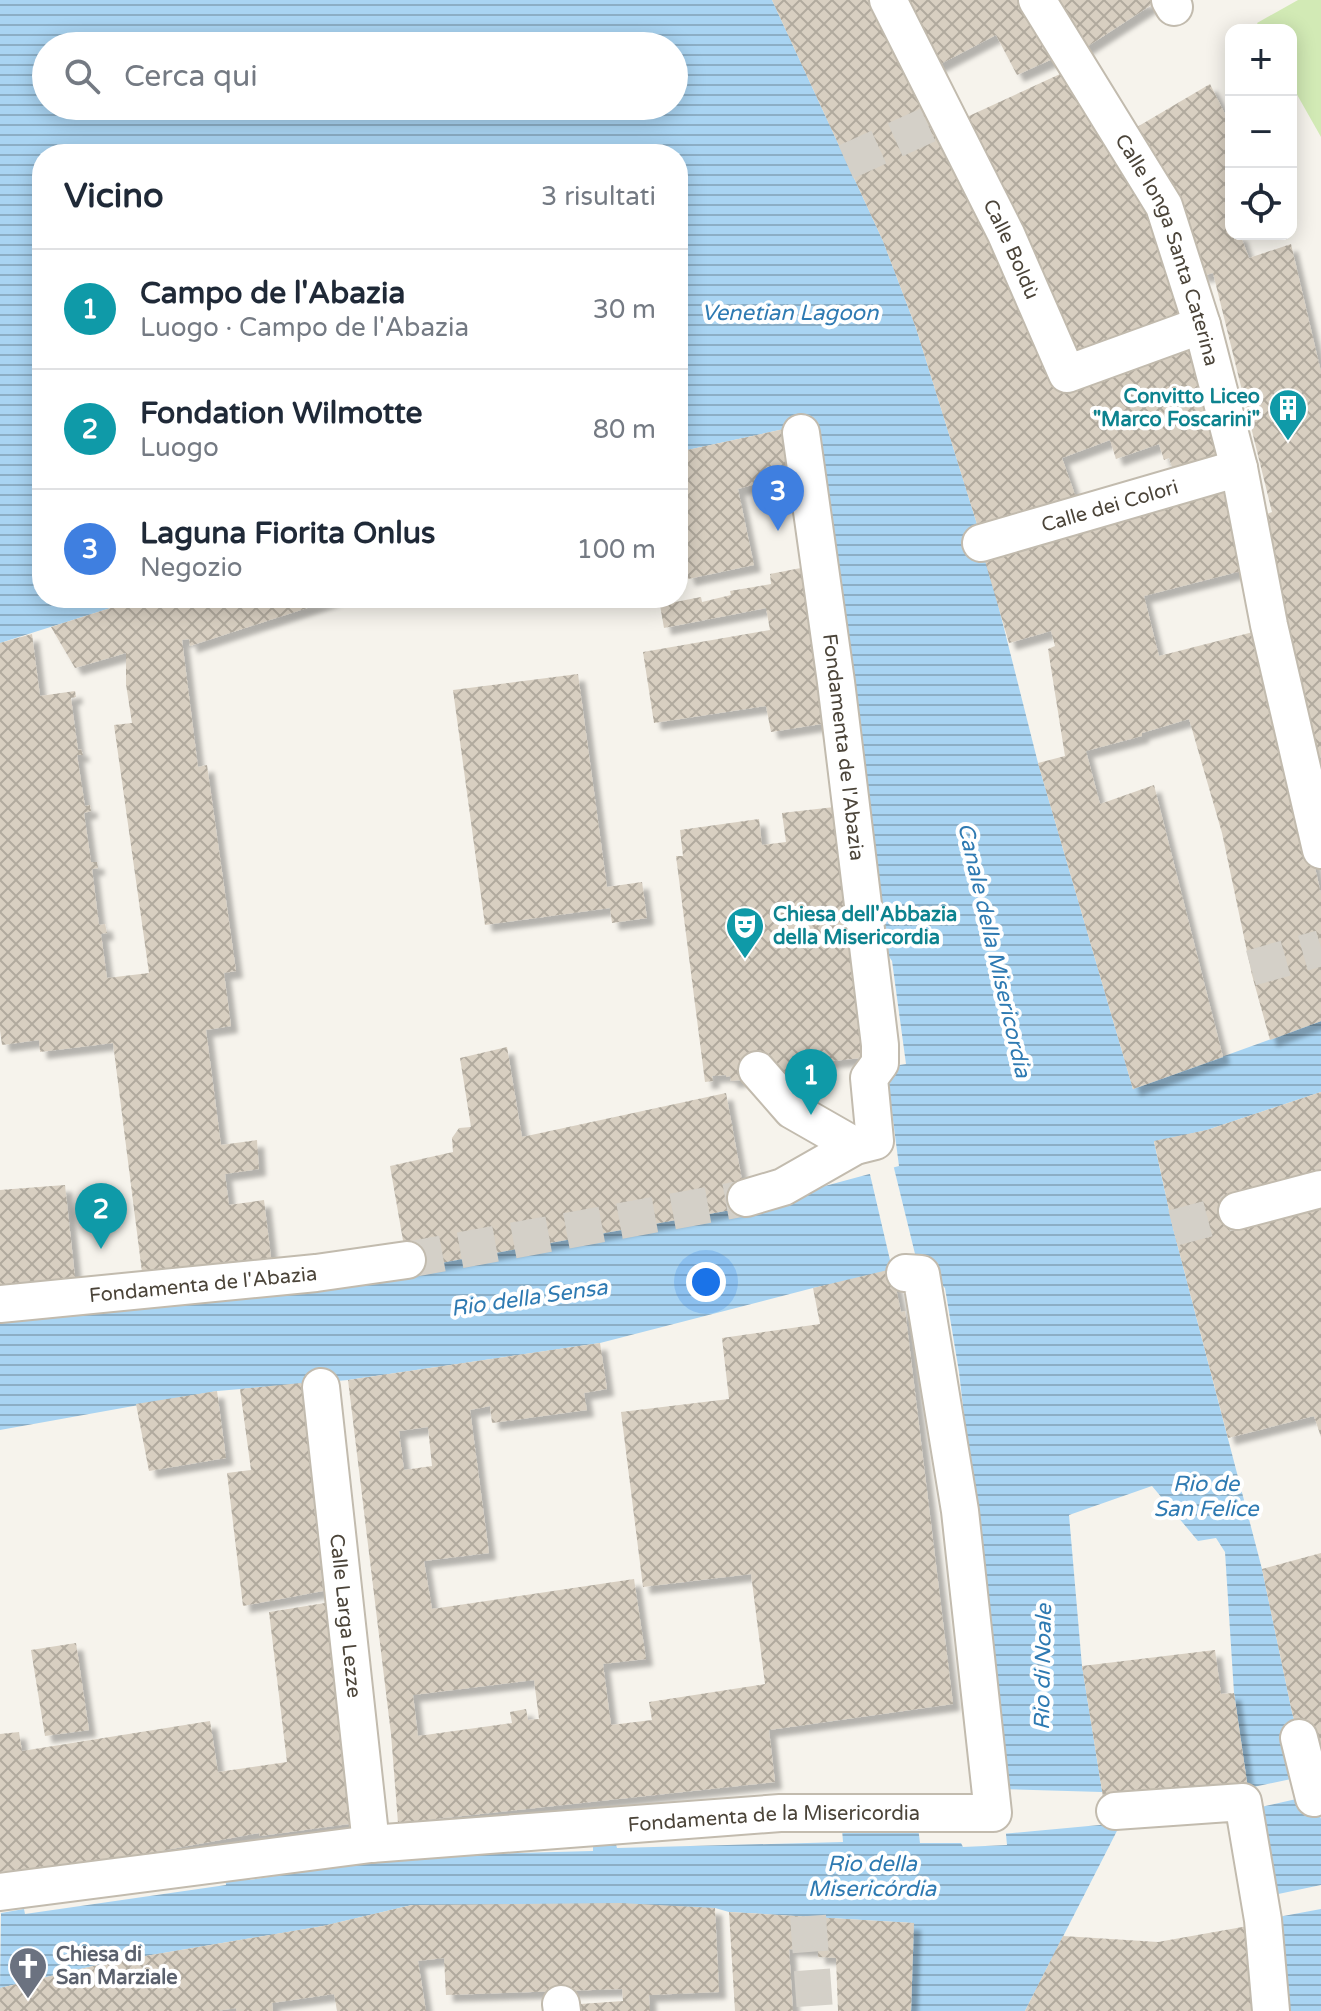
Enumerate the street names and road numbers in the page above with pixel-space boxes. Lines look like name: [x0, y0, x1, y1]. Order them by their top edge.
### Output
street label: Calle longa Santa Caterina: [1109, 130, 1223, 369]
street label: Calle Boldù: [977, 195, 1044, 303]
street label: Calle dei Colori: [1039, 475, 1181, 538]
street label: Fondamenta de l'Abazia: [817, 632, 869, 862]
street label: Fondamenta de l'Abazia: [88, 1262, 318, 1308]
street label: Calle Larga Lezze: [324, 1532, 366, 1699]
street label: Fondamenta de la Misericordia: [627, 1802, 920, 1837]

